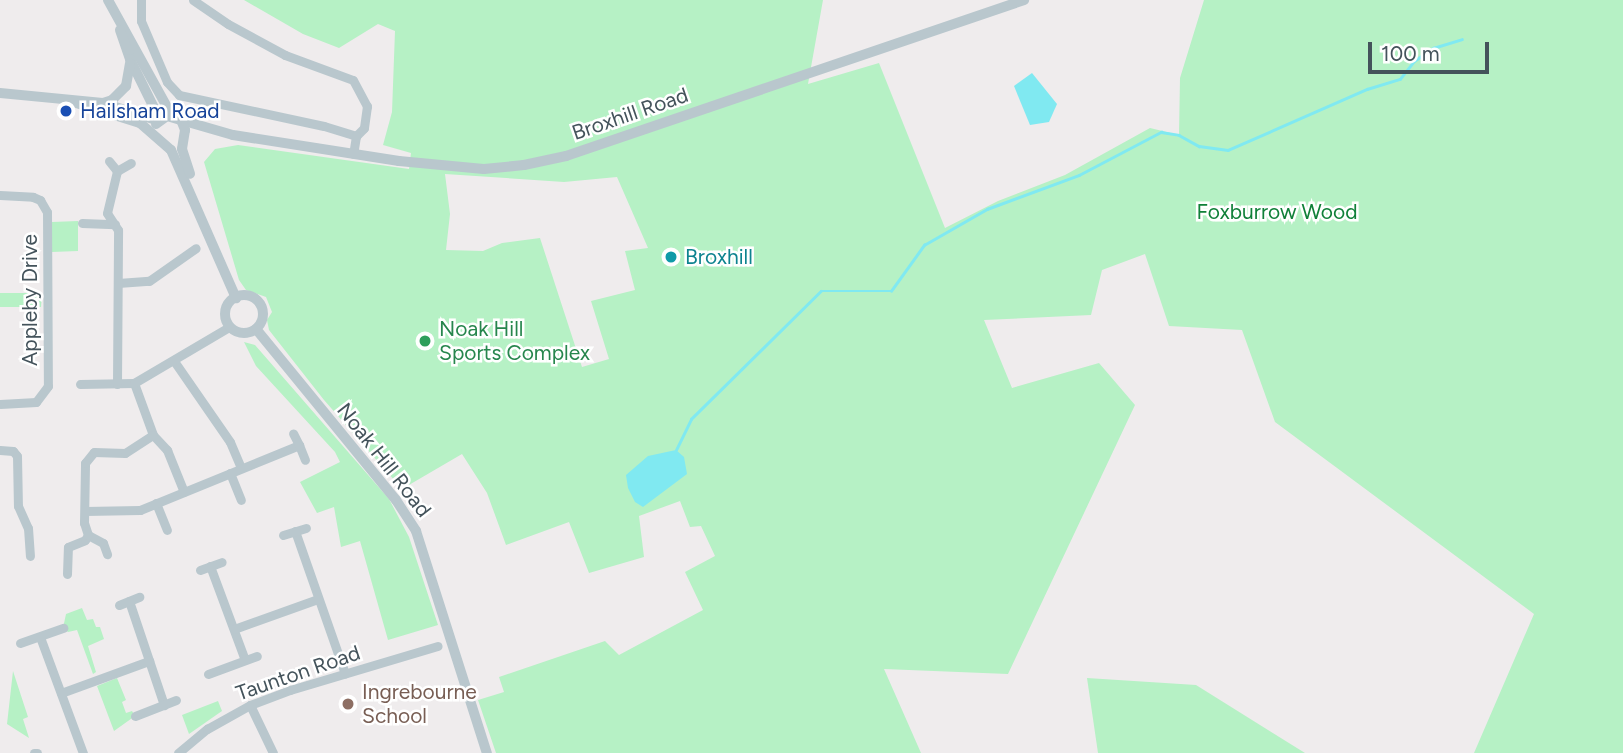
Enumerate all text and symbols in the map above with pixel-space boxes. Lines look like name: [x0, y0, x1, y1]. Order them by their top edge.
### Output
scale bar: [1371, 28, 1492, 72]
text: 100 m: [1381, 41, 1440, 66]
street label: Broxhill Road: [569, 82, 691, 146]
place label: Hailsham Road: [80, 98, 220, 124]
marker: Hailsham Road: [58, 103, 74, 119]
park label: Foxburrow Wood: [1196, 199, 1358, 225]
street label: Appleby Drive: [17, 234, 43, 366]
place label: Broxhill: [685, 244, 753, 270]
marker: Broxhill: [663, 249, 679, 265]
place label: Noak Hill Sports Complex: [439, 316, 590, 366]
marker: Noak Hill Sports Complex: [417, 333, 433, 349]
street label: Noak Hill Road: [332, 398, 436, 522]
street label: Taunton Road: [233, 640, 363, 706]
place label: Ingrebourne School: [362, 679, 477, 729]
marker: Ingrebourne School: [340, 696, 356, 712]

